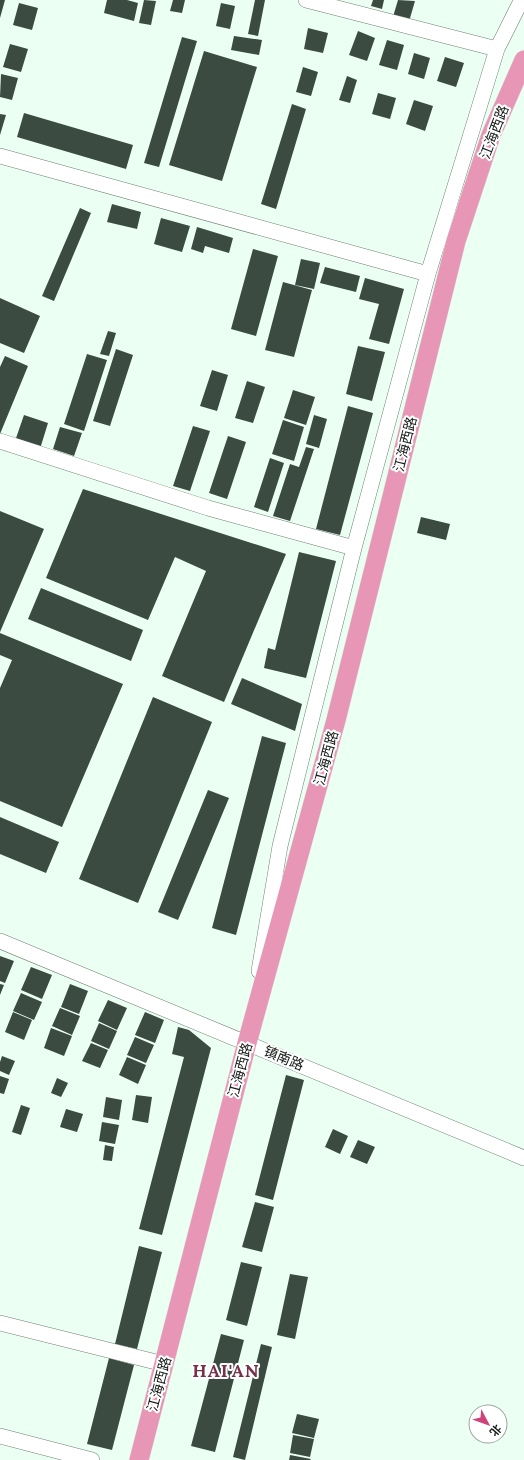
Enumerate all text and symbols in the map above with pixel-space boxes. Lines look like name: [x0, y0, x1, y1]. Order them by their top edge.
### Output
street label: 江海西路: [476, 103, 512, 161]
street label: 江海西路: [389, 415, 421, 473]
street label: 江海西路: [310, 729, 342, 787]
street label: 江海西路: [224, 1041, 256, 1099]
street label: 镇南路: [261, 1042, 307, 1074]
street label: 江海西路: [143, 1355, 175, 1413]
district label: HAI'AN: [192, 1359, 260, 1382]
north arrow: [468, 1404, 508, 1444]
text: 北: [487, 1422, 504, 1439]

